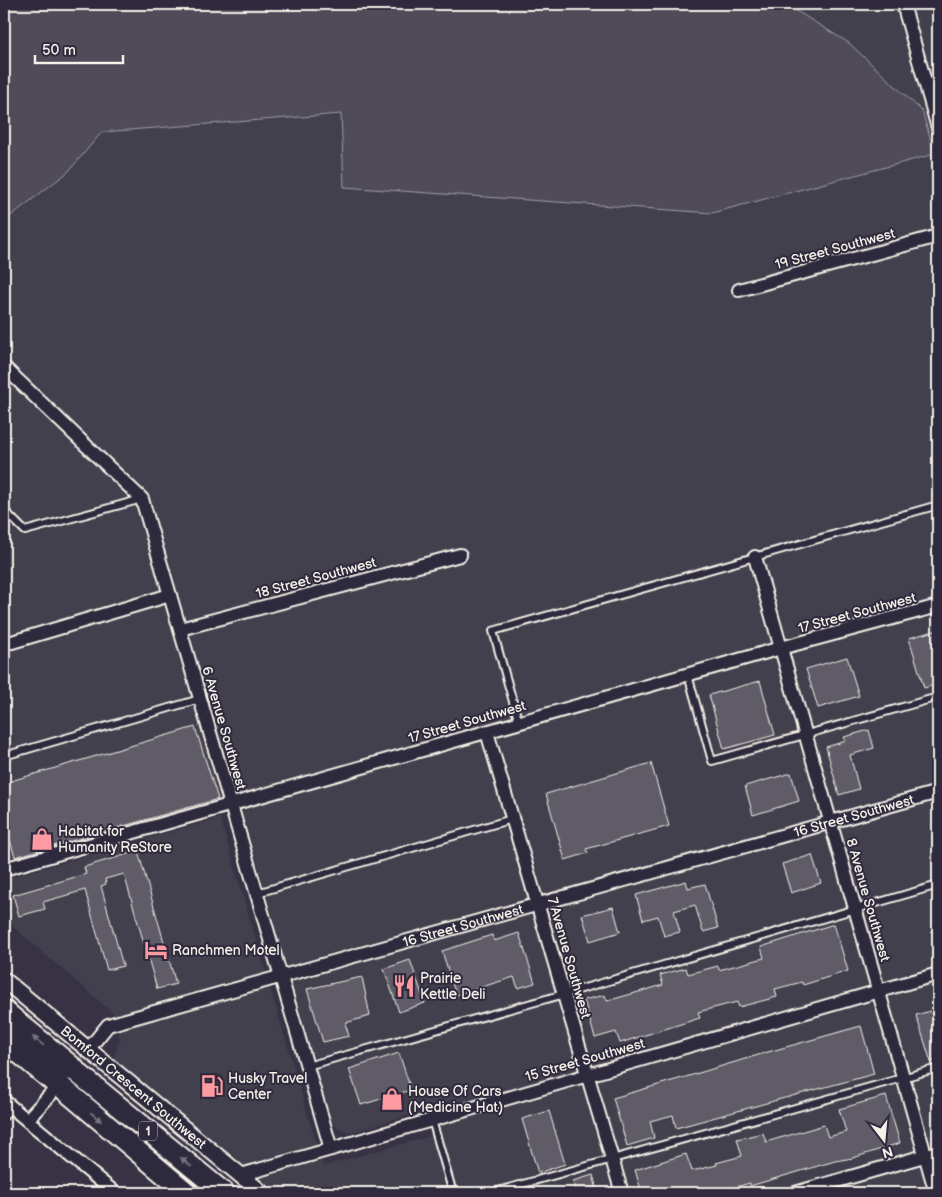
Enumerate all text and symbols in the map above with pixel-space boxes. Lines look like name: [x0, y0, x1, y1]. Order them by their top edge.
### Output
scale bar: [35, 32, 122, 64]
text: 50 m: [42, 41, 76, 60]
street label: 19 Street Southwest: [773, 225, 898, 273]
street label: 18 Street Southwest: [254, 554, 379, 602]
street label: 17 Street Southwest: [796, 589, 919, 637]
street label: 6 Avenue Southwest: [198, 664, 250, 792]
street label: 17 Street Southwest: [406, 697, 529, 747]
street label: 16 Street Southwest: [792, 790, 917, 841]
place label: Habitat for Humanity ReStore: [58, 823, 172, 856]
shop icon: Habitat for Humanity ReStore: [29, 826, 55, 852]
street label: 8 Avenue Southwest: [842, 836, 894, 964]
street label: 7 Avenue Southwest: [544, 896, 595, 1021]
street label: 16 Street Southwest: [401, 900, 526, 950]
hotel icon: Ranchmen Motel: [143, 937, 169, 963]
place label: Ranchmen Motel: [172, 942, 280, 959]
place label: Prairie Kettle Deli: [420, 970, 486, 1003]
restaurant icon: Prairie Kettle Deli: [391, 973, 417, 999]
street label: Bomford Crescent Southwest: [57, 1022, 210, 1153]
one-way arrow: [32, 1035, 45, 1046]
street label: 15 Street Southwest: [523, 1035, 647, 1085]
place label: Husky Travel Center: [228, 1070, 307, 1103]
fuel station icon: Husky Travel Center: [199, 1073, 225, 1099]
place label: House Of Cars (Medicine Hat): [408, 1083, 503, 1116]
shop icon: House Of Cars (Medicine Hat): [379, 1086, 405, 1112]
one-way arrow: [89, 1111, 101, 1123]
north arrow: [860, 1114, 910, 1164]
road number: 1: [139, 1122, 157, 1140]
text: N: [880, 1142, 895, 1162]
one-way arrow: [180, 1157, 192, 1168]

